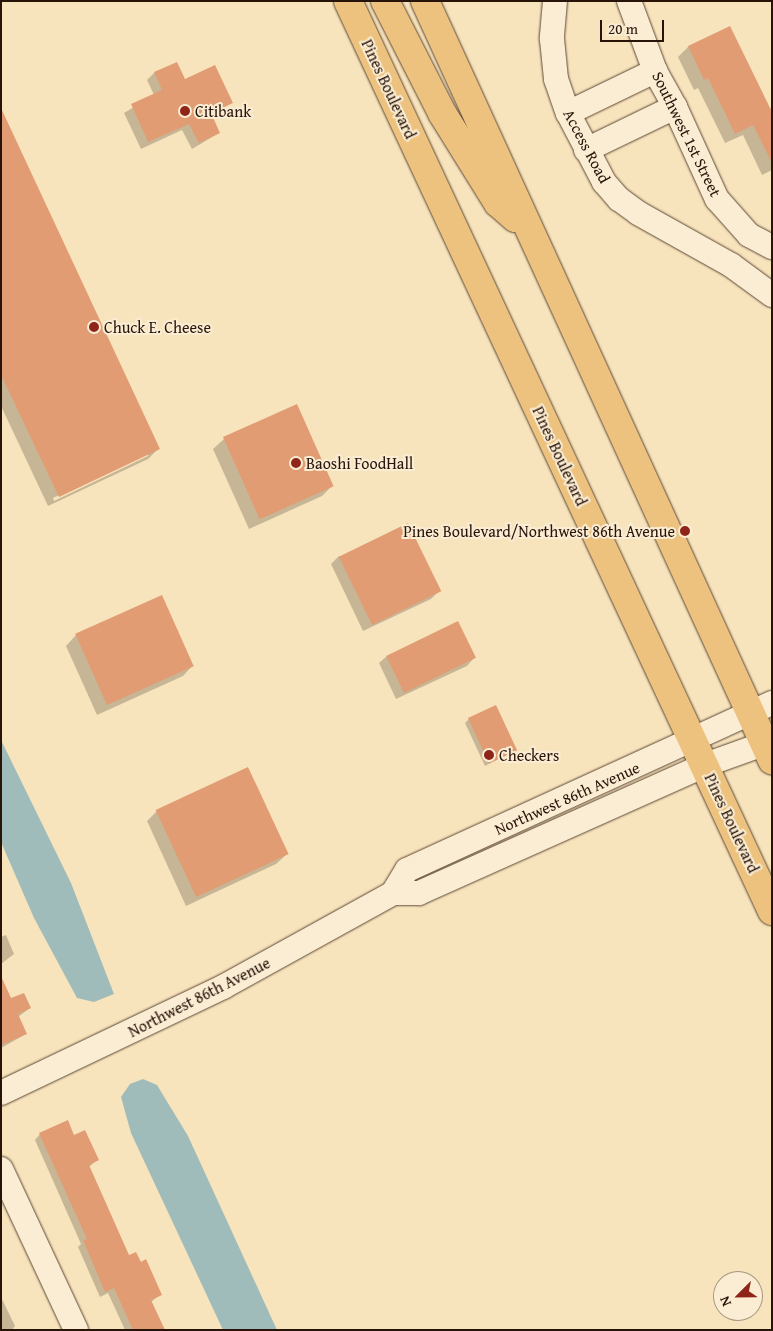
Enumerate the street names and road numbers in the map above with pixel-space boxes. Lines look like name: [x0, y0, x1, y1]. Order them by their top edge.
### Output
street label: Pines Boulevard: [358, 36, 420, 142]
street label: Southwest 1st Street: [648, 68, 726, 200]
street label: Access Road: [559, 106, 615, 186]
street label: Pines Boulevard: [529, 403, 591, 509]
street label: Northwest 86th Avenue: [492, 757, 642, 839]
street label: Pines Boulevard: [701, 770, 763, 876]
street label: Northwest 86th Avenue: [125, 953, 273, 1041]

